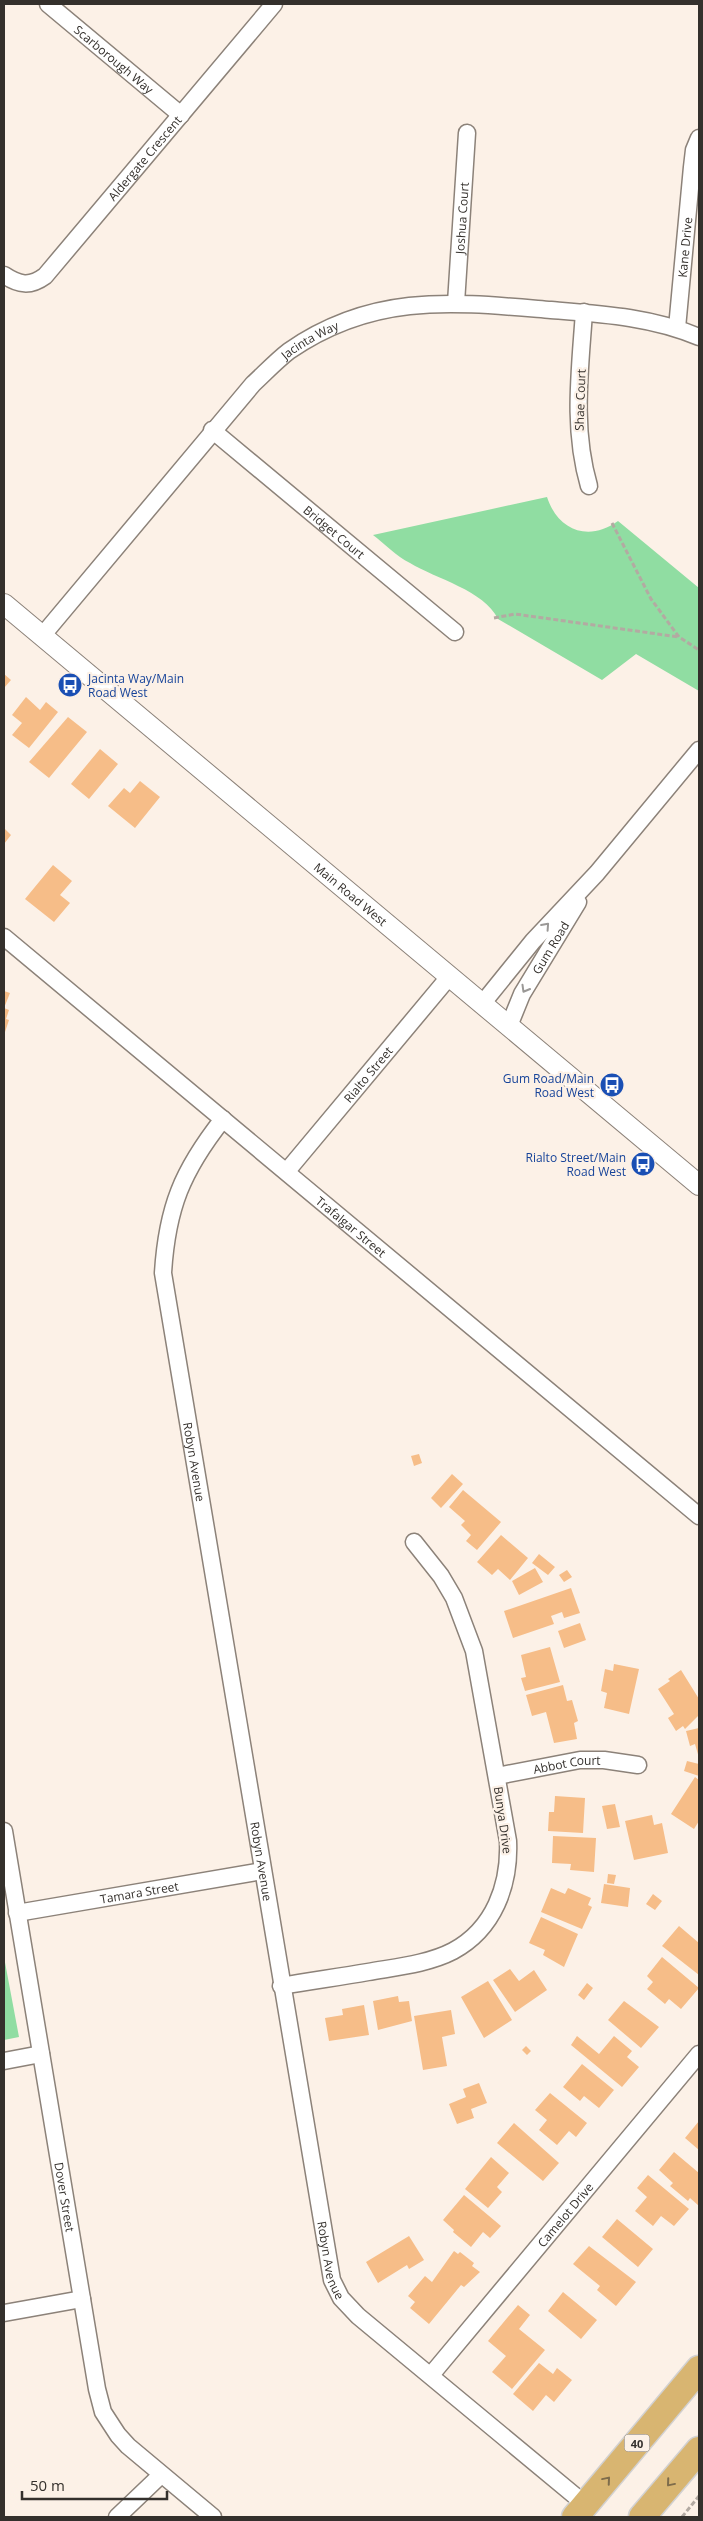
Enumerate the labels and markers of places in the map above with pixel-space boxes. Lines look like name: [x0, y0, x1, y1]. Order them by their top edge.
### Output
place label: Jacinta Way/Main Road West: [87, 670, 184, 701]
bus stop icon: Jacinta Way/Main Road West: [57, 672, 83, 698]
place label: Gum Road/Main Road West: [503, 1070, 594, 1101]
bus stop icon: Gum Road/Main Road West: [599, 1072, 625, 1098]
place label: Rialto Street/Main Road West: [525, 1149, 626, 1180]
bus stop icon: Rialto Street/Main Road West: [630, 1151, 656, 1177]

